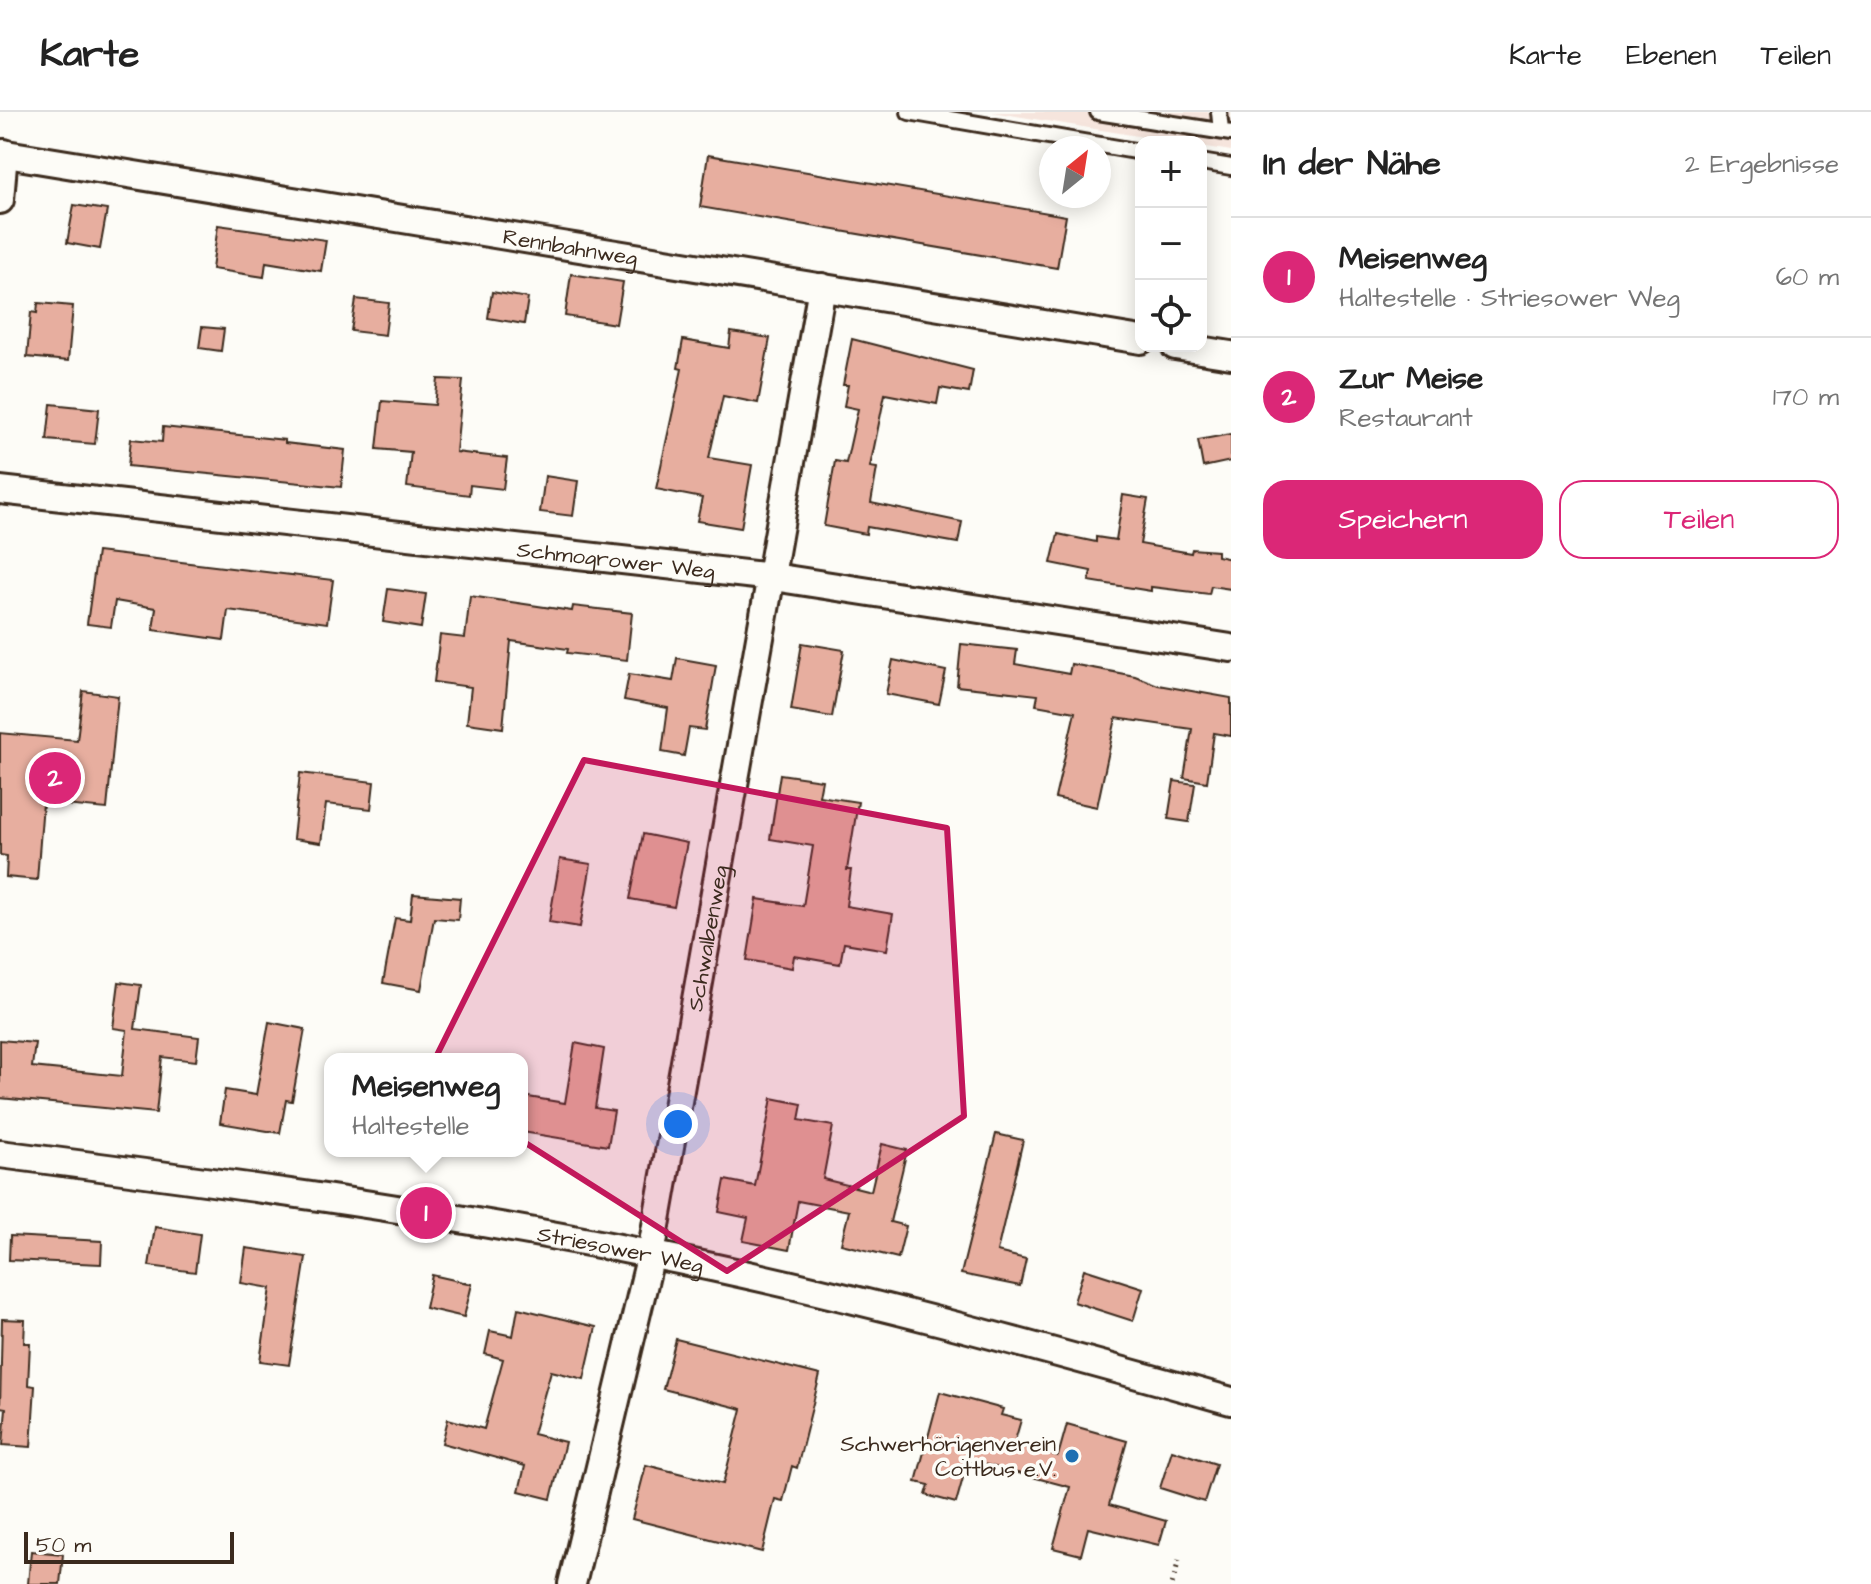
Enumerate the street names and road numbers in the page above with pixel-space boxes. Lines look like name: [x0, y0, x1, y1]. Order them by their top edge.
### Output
street label: Rennbahnweg: [500, 222, 640, 275]
street label: Schmogrower Weg: [515, 534, 717, 588]
street label: Schwalbenweg: [680, 863, 737, 1014]
street label: Striesower Weg: [535, 1219, 706, 1283]

